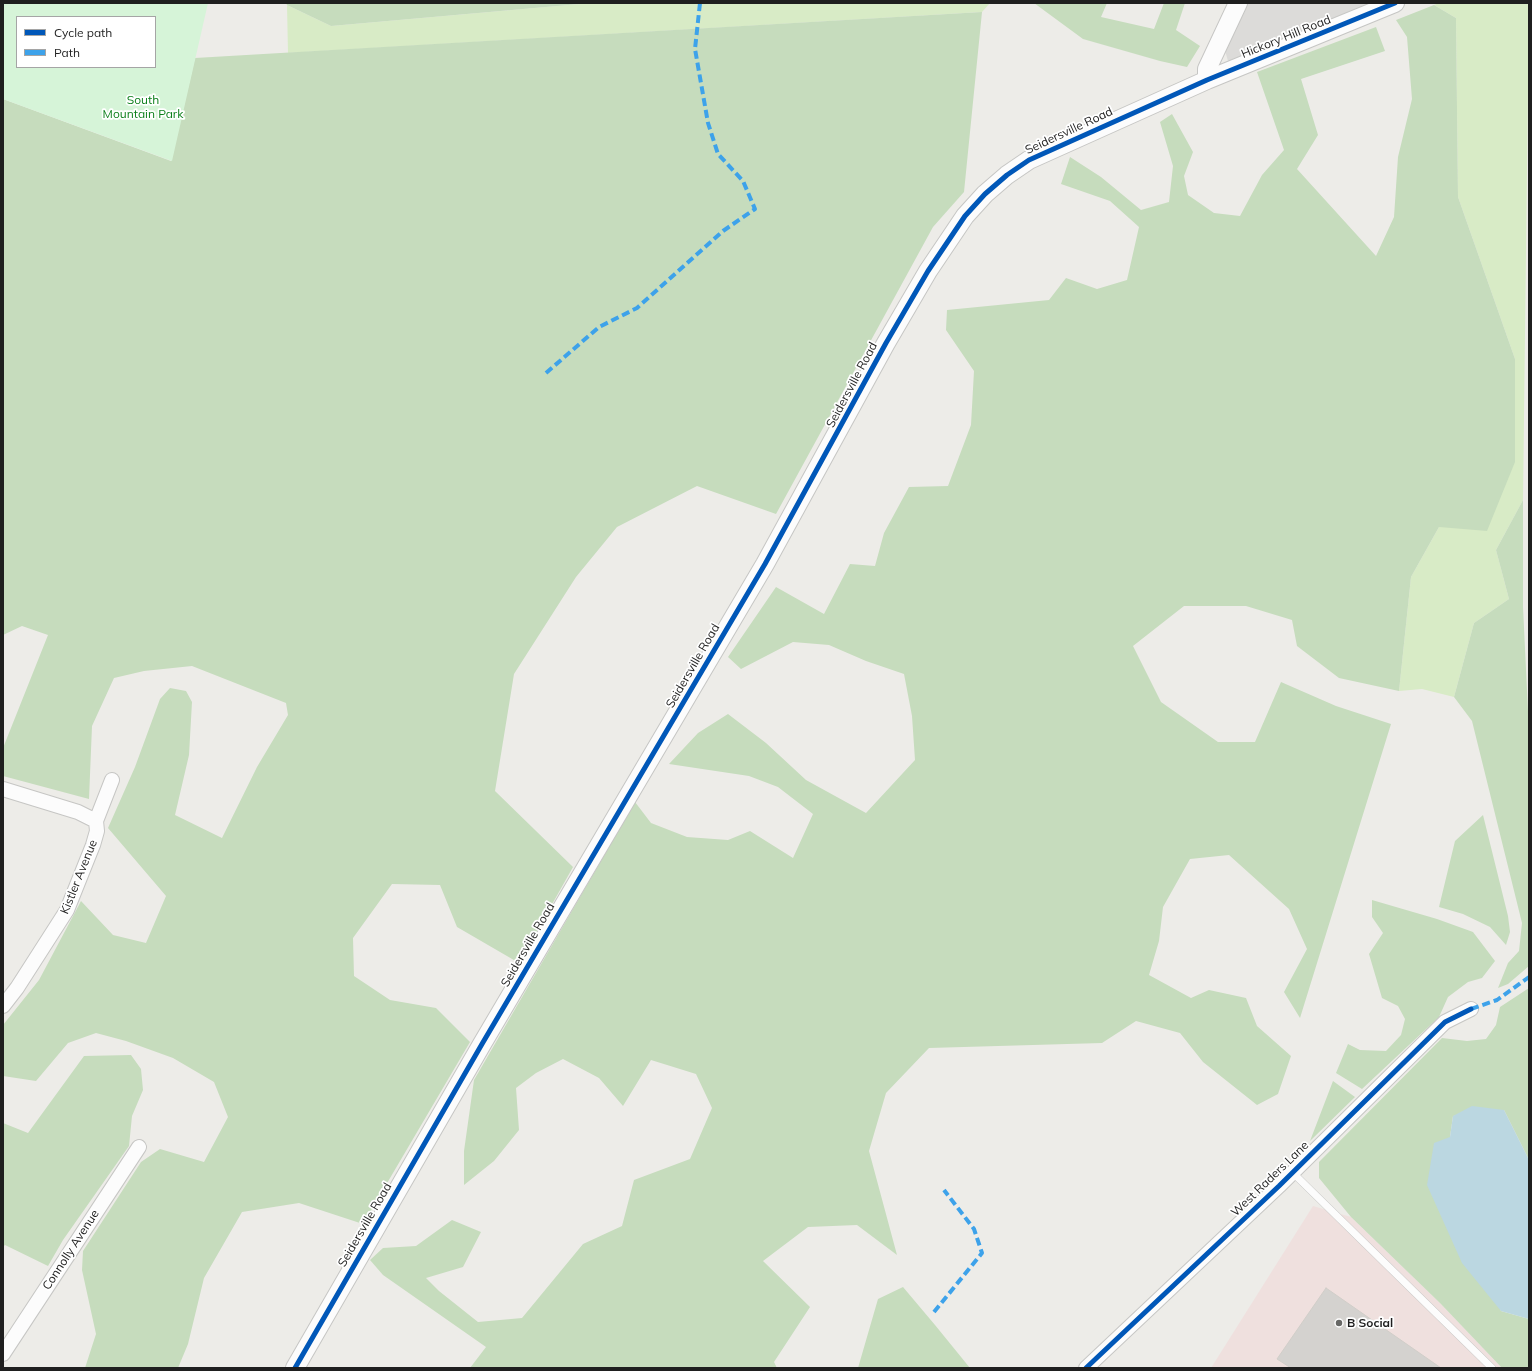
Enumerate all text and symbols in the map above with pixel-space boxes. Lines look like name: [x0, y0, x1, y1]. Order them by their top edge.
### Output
street label: Hickory Hill Road: [1239, 12, 1333, 62]
legend: [16, 16, 156, 68]
text: Cycle path: [54, 25, 112, 40]
text: Path: [54, 45, 80, 60]
park label: South Mountain Park: [103, 93, 183, 121]
street label: Seidersville Road: [1023, 104, 1115, 158]
street label: Seidersville Road: [823, 340, 881, 430]
street label: Seidersville Road: [663, 621, 723, 711]
street label: Kistler Avenue: [57, 838, 101, 916]
street label: Seidersville Road: [498, 900, 558, 990]
street label: West Raders Lane: [1228, 1138, 1312, 1220]
street label: Seidersville Road: [335, 1180, 395, 1270]
street label: Connolly Avenue: [40, 1207, 102, 1293]
place label: B Social: [1347, 1316, 1393, 1330]
marker: B Social: [1334, 1318, 1344, 1328]

